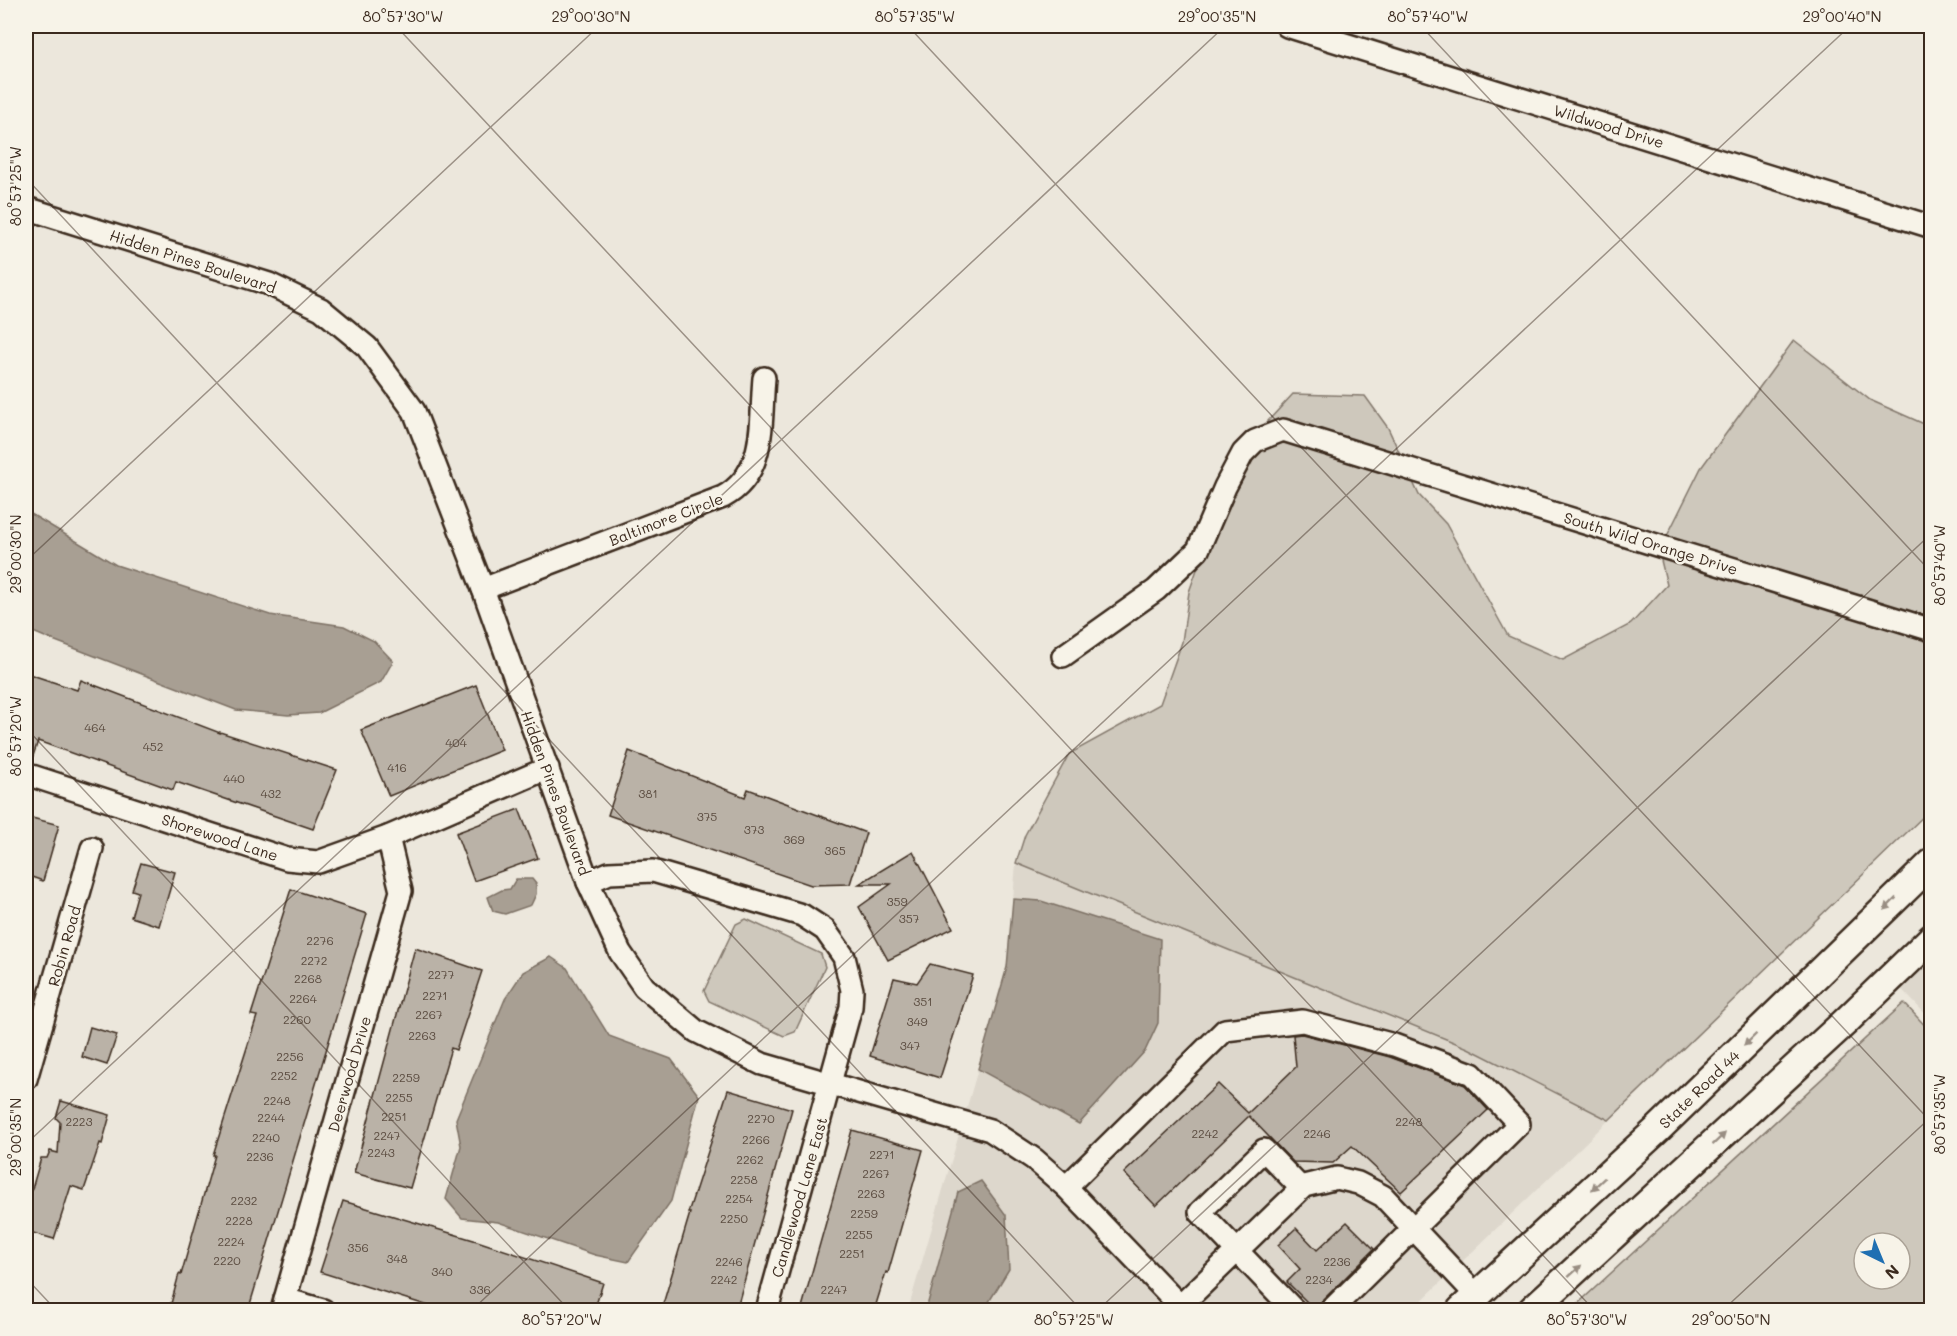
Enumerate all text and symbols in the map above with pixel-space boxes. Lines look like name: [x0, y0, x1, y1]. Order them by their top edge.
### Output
text: 80°57'30"W: [362, 6, 444, 26]
text: 29°00'30"N: [551, 6, 631, 26]
text: 80°57'35"W: [875, 6, 955, 26]
text: 29°00'35"N: [1178, 6, 1256, 26]
text: 80°57'40"W: [1387, 6, 1469, 26]
text: 29°00'40"N: [1802, 6, 1882, 26]
street label: Wildwood Drive: [1551, 100, 1667, 152]
text: 80°57'25"W: [5, 146, 25, 226]
street label: Hidden Pines Boulevard: [107, 225, 279, 297]
street label: Baltimore Circle: [606, 488, 726, 550]
street label: South Wild Orange Drive: [1562, 507, 1740, 579]
text: 29°00'30"N: [5, 514, 25, 594]
text: 80°57'40"W: [1929, 524, 1949, 606]
text: 80°57'20"W: [5, 696, 25, 776]
street label: Hidden Pines Boulevard: [517, 708, 595, 878]
house number: 464: [84, 719, 106, 735]
house number: 404: [445, 734, 467, 750]
house number: 452: [143, 738, 163, 754]
house number: 416: [387, 759, 407, 775]
house number: 440: [223, 770, 245, 786]
house number: 432: [261, 785, 281, 801]
house number: 381: [638, 785, 658, 801]
house number: 375: [697, 808, 717, 824]
street label: Shorewood Lane: [159, 809, 281, 865]
house number: 373: [744, 821, 764, 837]
house number: 369: [783, 831, 805, 847]
house number: 365: [824, 842, 846, 858]
house number: 359: [886, 893, 908, 909]
one-way arrow: [1883, 897, 1897, 911]
street label: Robin Road: [43, 903, 85, 989]
house number: 357: [899, 910, 920, 926]
house number: 2276: [306, 932, 334, 948]
house number: 2272: [301, 952, 327, 968]
house number: 2277: [428, 966, 455, 982]
house number: 2268: [294, 970, 322, 986]
house number: 2271: [422, 987, 448, 1003]
house number: 2264: [289, 990, 317, 1006]
house number: 351: [913, 993, 933, 1009]
house number: 2267: [415, 1006, 443, 1022]
house number: 2260: [283, 1011, 312, 1027]
house number: 349: [906, 1013, 928, 1029]
street label: Deerwood Drive: [323, 1014, 375, 1134]
house number: 2263: [408, 1027, 436, 1043]
one-way arrow: [1744, 1033, 1758, 1047]
house number: 347: [900, 1037, 921, 1053]
street label: State Road 44: [1654, 1045, 1744, 1133]
house number: 2256: [276, 1048, 304, 1064]
house number: 2252: [270, 1067, 298, 1083]
house number: 2259: [392, 1069, 420, 1085]
text: 80°57'35"W: [1929, 1074, 1949, 1154]
house number: 2255: [385, 1089, 413, 1105]
house number: 2248: [263, 1092, 291, 1108]
text: 29°00'35"N: [5, 1098, 25, 1176]
house number: 2251: [381, 1108, 407, 1124]
house number: 2244: [257, 1109, 285, 1125]
house number: 2270: [747, 1110, 775, 1126]
house number: 2223: [65, 1113, 93, 1129]
house number: 2248: [1395, 1113, 1423, 1129]
street label: Candlewood Lane East: [766, 1114, 832, 1280]
house number: 2242: [1191, 1125, 1219, 1141]
house number: 2246: [1303, 1125, 1331, 1141]
house number: 2247: [373, 1127, 401, 1143]
house number: 2240: [252, 1129, 280, 1145]
house number: 2266: [742, 1131, 770, 1147]
one-way arrow: [1711, 1132, 1726, 1146]
house number: 2243: [367, 1144, 395, 1160]
house number: 2271: [869, 1146, 895, 1162]
house number: 2236: [246, 1148, 274, 1164]
house number: 2262: [736, 1151, 764, 1167]
house number: 2267: [862, 1165, 890, 1181]
house number: 2258: [730, 1171, 758, 1187]
one-way arrow: [1591, 1177, 1605, 1191]
house number: 2263: [857, 1185, 885, 1201]
house number: 2254: [725, 1190, 753, 1206]
house number: 2232: [230, 1192, 258, 1208]
house number: 2259: [850, 1205, 878, 1221]
house number: 2250: [720, 1210, 748, 1226]
house number: 2228: [225, 1212, 253, 1228]
house number: 2255: [845, 1226, 873, 1242]
north arrow: [1852, 1231, 1912, 1291]
house number: 2224: [217, 1233, 245, 1249]
house number: 356: [347, 1239, 369, 1255]
house number: 2251: [839, 1245, 865, 1261]
house number: 348: [386, 1250, 408, 1266]
house number: 2220: [213, 1252, 241, 1268]
house number: 2246: [715, 1253, 743, 1269]
house number: 2236: [1323, 1253, 1351, 1269]
text: N: [1881, 1261, 1904, 1284]
house number: 340: [431, 1263, 453, 1279]
one-way arrow: [1568, 1264, 1583, 1278]
house number: 2242: [710, 1271, 738, 1287]
house number: 2234: [1305, 1271, 1333, 1287]
house number: 336: [469, 1281, 491, 1297]
house number: 2247: [820, 1281, 848, 1297]
text: 80°57'20"W: [522, 1309, 602, 1329]
text: 80°57'25"W: [1034, 1309, 1114, 1329]
text: 80°57'30"W: [1546, 1309, 1628, 1329]
text: 29°00'50"N: [1691, 1309, 1771, 1329]

